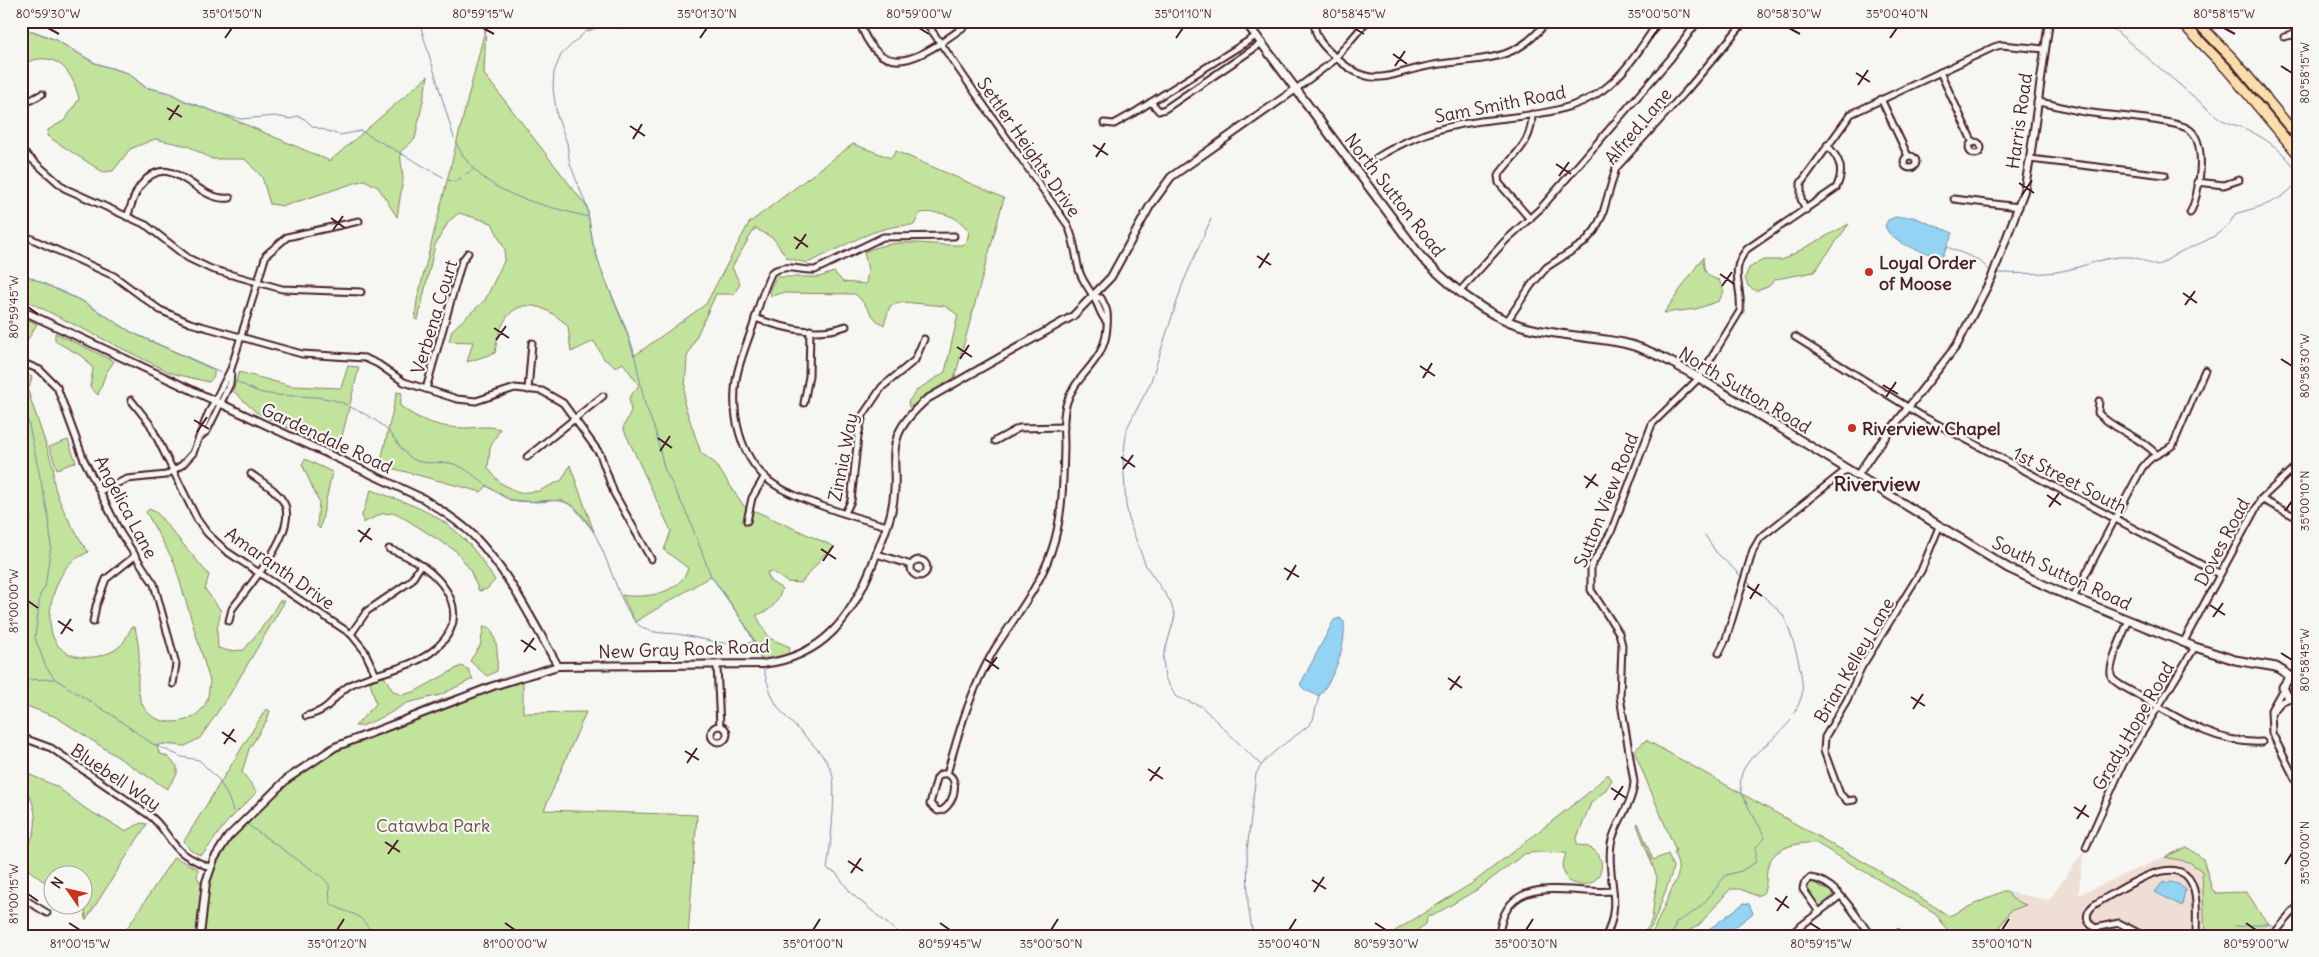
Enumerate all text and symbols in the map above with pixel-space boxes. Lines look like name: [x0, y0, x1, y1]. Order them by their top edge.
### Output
text: 80°59'30"W: [16, 6, 80, 21]
text: 35°01'50"N: [202, 6, 262, 21]
text: 80°59'15"W: [452, 6, 514, 21]
text: 35°01'30"N: [677, 6, 737, 21]
text: 80°59'00"W: [886, 6, 952, 21]
text: 35°01'10"N: [1154, 6, 1212, 21]
text: 80°58'45"W: [1322, 6, 1386, 21]
text: 35°00'50"N: [1628, 6, 1691, 21]
text: 80°58'30"W: [1757, 6, 1821, 21]
text: 35°00'40"N: [1866, 6, 1928, 21]
text: 80°58'15"W: [2193, 6, 2255, 21]
text: 80°58'15"W: [2297, 42, 2312, 104]
street label: Harris Road: [2001, 71, 2037, 170]
street label: Settler Heights Drive: [972, 73, 1086, 221]
street label: Sam Smith Road: [1432, 80, 1568, 128]
street label: Alfred Lane: [1599, 83, 1677, 169]
street label: North Sutton Road: [1340, 129, 1451, 262]
place label: Loyal Order of Moose: [1879, 251, 1977, 295]
street label: Verbena Court: [406, 257, 462, 377]
marker: Loyal Order of Moose: [1863, 266, 1875, 278]
text: 80°59'45"W: [6, 275, 21, 339]
text: 80°58'30"W: [2297, 334, 2312, 398]
street label: North Sutton Road: [1675, 341, 1816, 439]
street label: Gardendale Road: [258, 398, 397, 479]
street label: Zinnia Way: [823, 411, 863, 503]
place label: Riverview Chapel: [1862, 417, 2001, 440]
marker: Riverview Chapel: [1846, 422, 1858, 434]
street label: Sutton View Road: [1569, 429, 1644, 571]
street label: 1st Street South: [2009, 441, 2131, 519]
street label: Angelica Lane: [89, 452, 163, 562]
district label: Riverview: [1834, 471, 1921, 496]
text: 35°00'10"N: [2297, 471, 2312, 531]
street label: Doves Road: [2189, 494, 2255, 590]
street label: Amaranth Drive: [221, 522, 339, 614]
street label: South Sutton Road: [1989, 531, 2136, 616]
text: 81°00'00"W: [6, 569, 21, 633]
street label: Brian Kelley Lane: [1809, 593, 1899, 727]
text: 80°58'45"W: [2297, 628, 2312, 692]
street label: New Gray Rock Road: [598, 634, 771, 663]
street label: Grady Hope Road: [2087, 657, 2179, 795]
street label: Bluebell Way: [66, 738, 166, 816]
park label: Catawba Park: [376, 814, 490, 837]
text: 35°00'00"N: [2297, 821, 2312, 885]
text: 81°00'15"W: [6, 864, 21, 924]
north arrow: [42, 864, 92, 914]
text: N: [47, 874, 67, 892]
text: 81°00'15"W: [50, 936, 110, 951]
text: 35°01'20"N: [307, 936, 367, 951]
text: 81°00'00"W: [483, 936, 547, 951]
text: 35°01'00"N: [783, 936, 843, 951]
text: 80°59'45"W: [918, 936, 982, 951]
text: 35°00'50"N: [1020, 936, 1083, 951]
text: 35°00'40"N: [1258, 936, 1320, 951]
text: 80°59'30"W: [1354, 936, 1418, 951]
text: 35°00'30"N: [1495, 936, 1557, 951]
text: 80°59'15"W: [1790, 936, 1852, 951]
text: 35°00'10"N: [1972, 936, 2032, 951]
text: 80°59'00"W: [2223, 936, 2289, 951]

